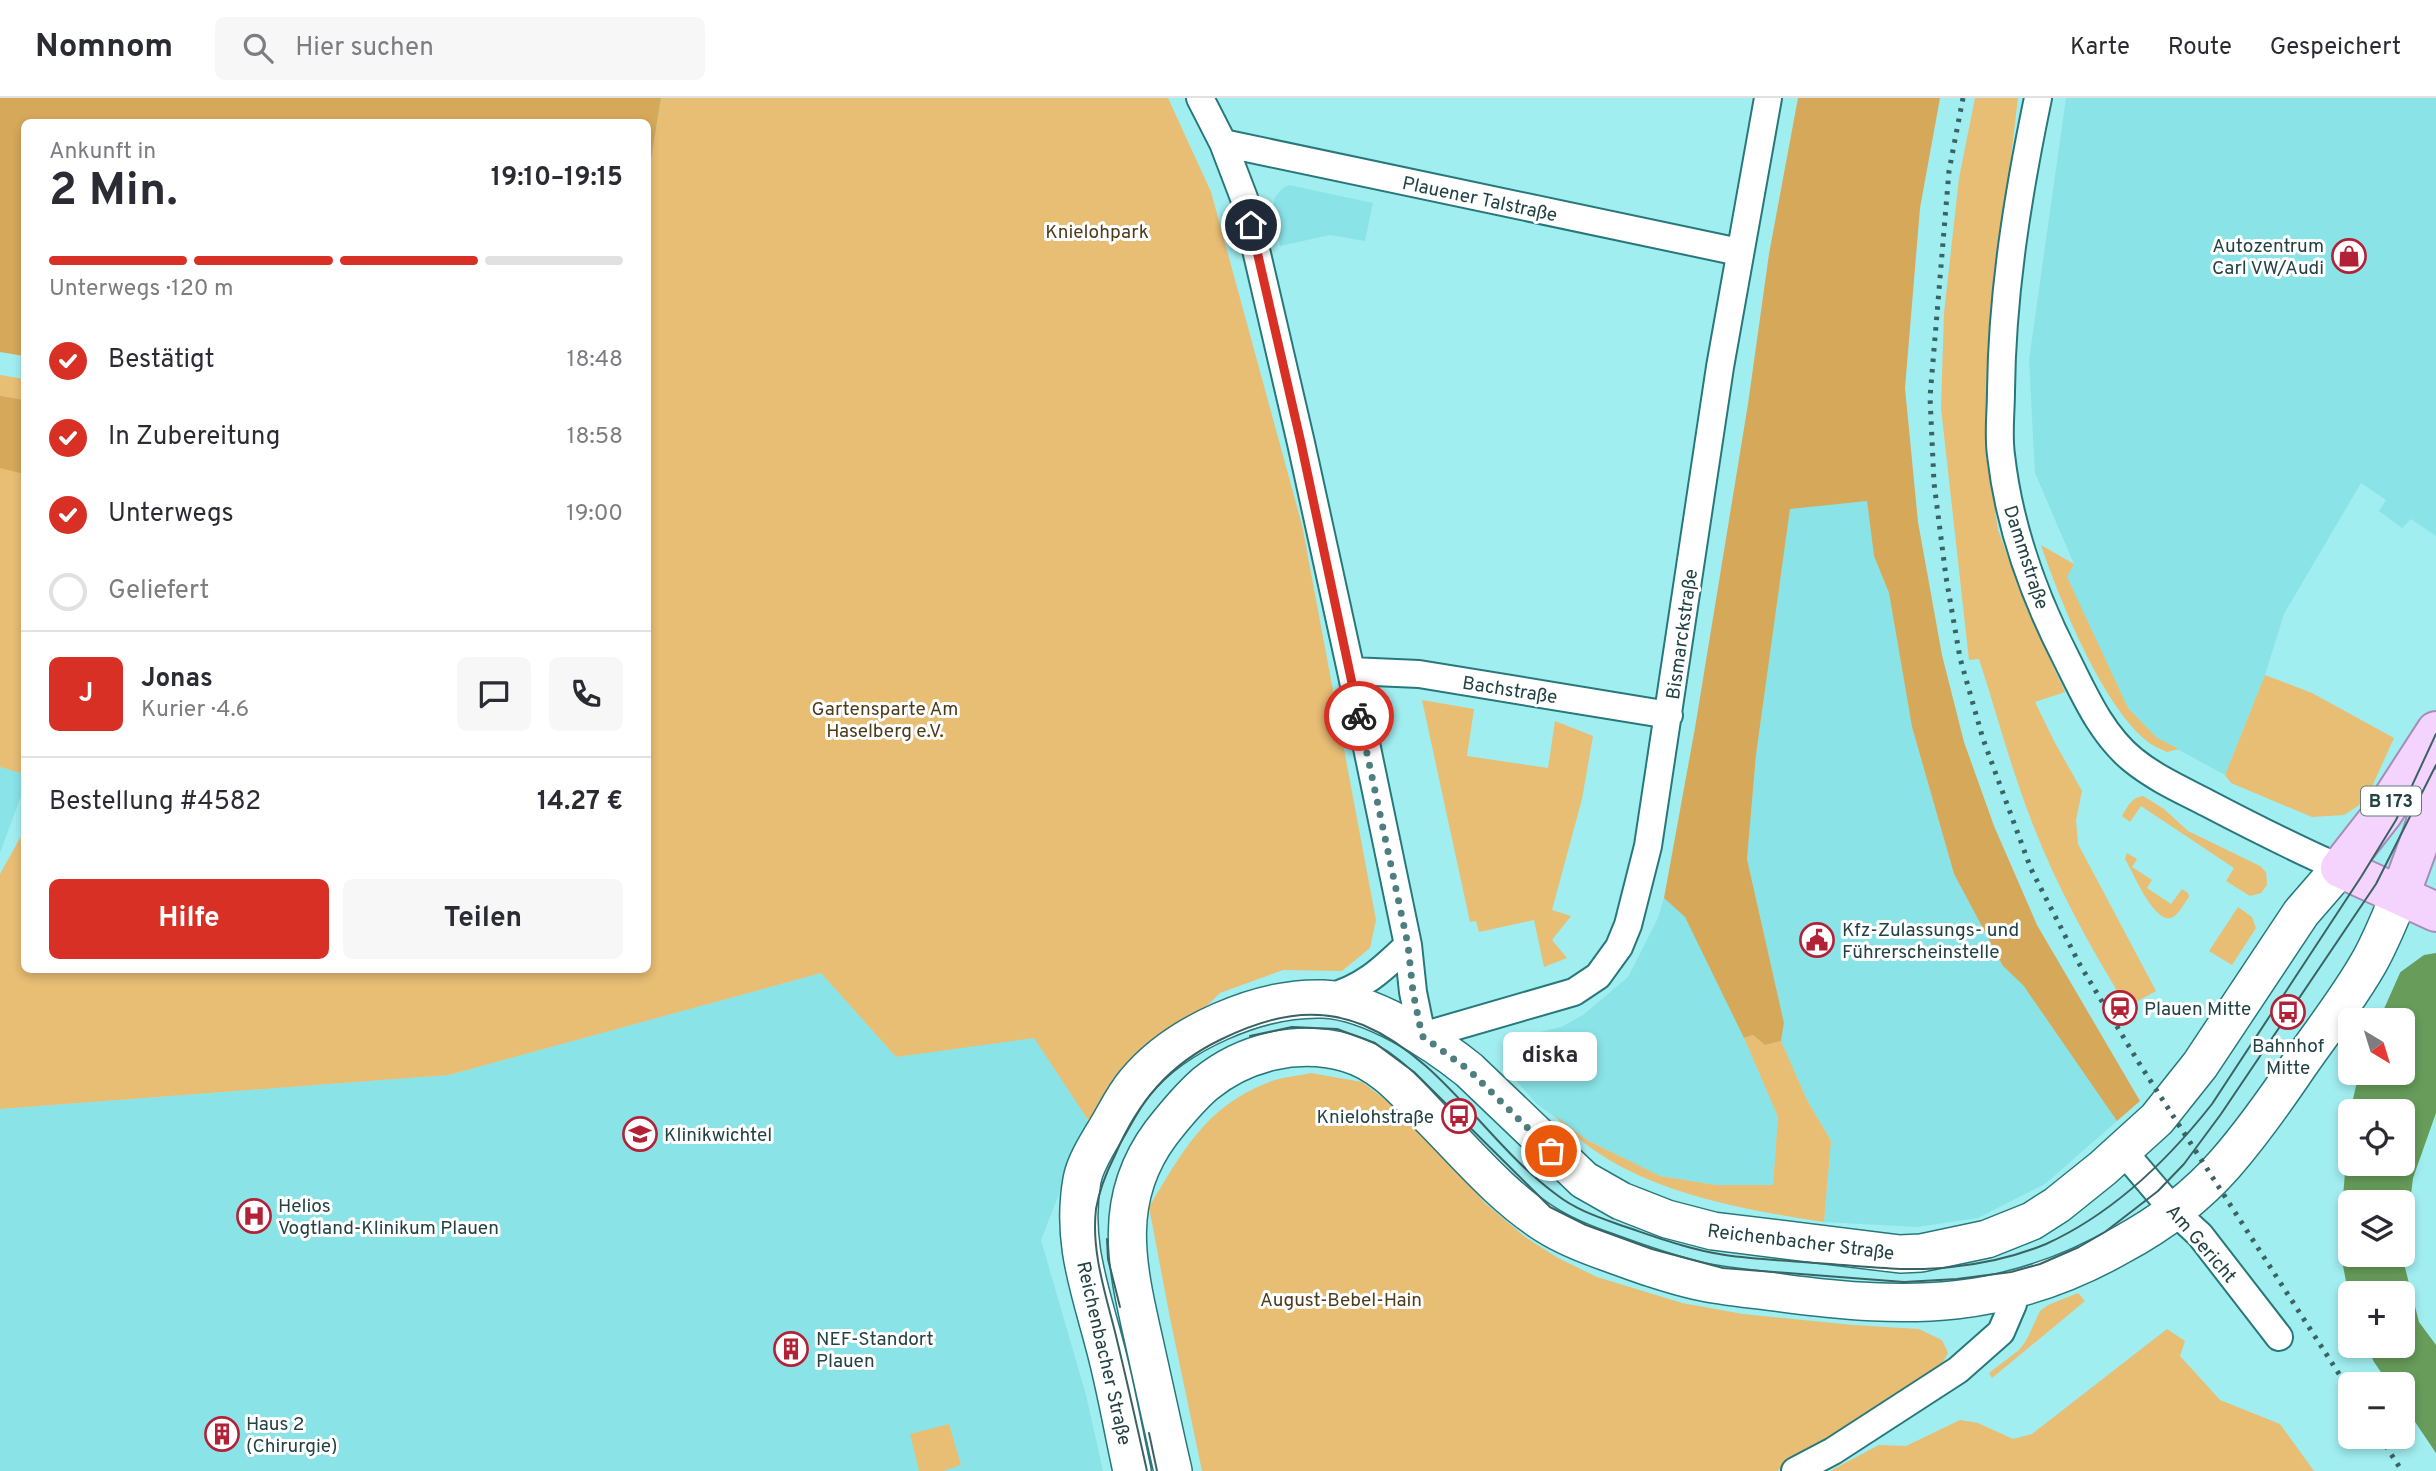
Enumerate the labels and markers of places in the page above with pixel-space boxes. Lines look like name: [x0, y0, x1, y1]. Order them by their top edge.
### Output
pin: [1221, 195, 1281, 255]
place label: Autozentrum Carl VW/Audi: [2212, 235, 2324, 281]
shop icon: Autozentrum Carl VW/Audi: [2330, 237, 2368, 275]
place label: Kfz-Zulassungs- und Führerscheinstelle: [1842, 919, 2019, 965]
public building icon: Kfz-Zulassungs- und Führerscheinstelle: [1798, 921, 1836, 959]
station icon: Plauen Mitte: [2101, 989, 2139, 1027]
bus stop icon: Bahnhof Mitte: [2269, 993, 2307, 1031]
place label: Plauen Mitte: [2144, 998, 2251, 1022]
callout: diska: [1504, 1032, 1598, 1081]
place label: Bahnhof Mitte: [2252, 1035, 2325, 1081]
bus stop icon: Knielohstraße: [1440, 1097, 1478, 1135]
place label: Knielohstraße: [1317, 1106, 1434, 1130]
school or university icon: Klinikwichtel: [621, 1115, 659, 1153]
pin: [1521, 1121, 1581, 1181]
place label: Klinikwichtel: [664, 1124, 772, 1148]
place label: Helios Vogtland-Klinikum Plauen: [278, 1195, 499, 1241]
hospital icon: Helios Vogtland-Klinikum Plauen: [235, 1197, 273, 1235]
place label: NEF-Standort Plauen: [816, 1328, 934, 1374]
building icon: NEF-Standort Plauen: [772, 1330, 810, 1368]
place label: Haus 2 (Chirurgie): [246, 1413, 338, 1459]
building icon: Haus 2 (Chirurgie): [203, 1415, 241, 1453]

